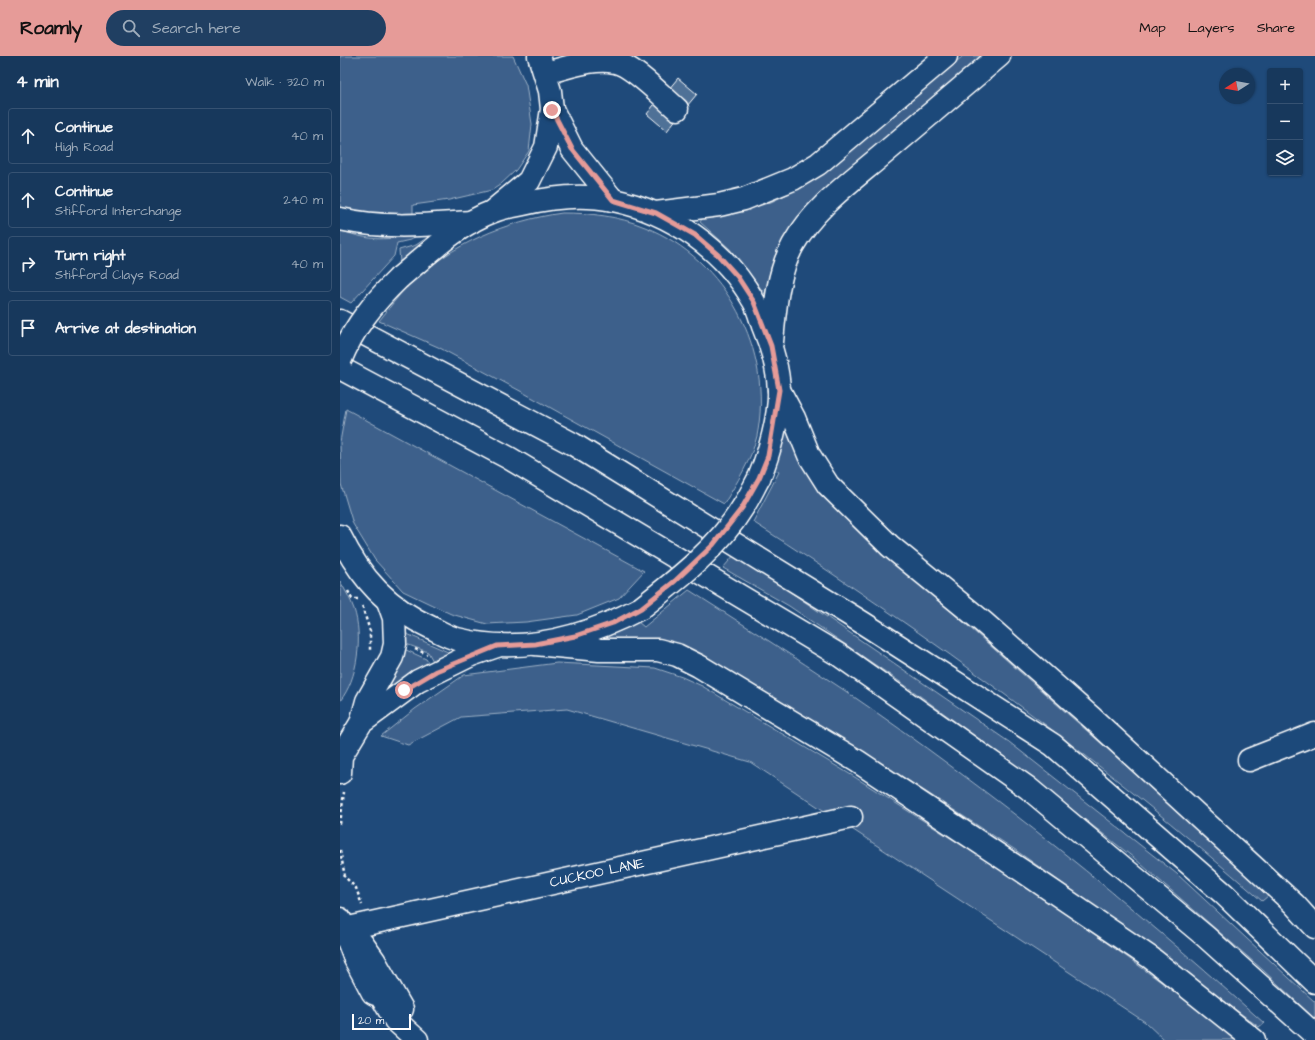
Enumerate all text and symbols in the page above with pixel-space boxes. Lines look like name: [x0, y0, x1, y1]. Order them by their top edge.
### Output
search box: [106, 10, 386, 46]
text: Roamly: [20, 15, 82, 42]
icon: search: [120, 17, 142, 39]
text: Search here: [152, 18, 241, 39]
text: Map: [1139, 18, 1166, 38]
text: Layers: [1188, 18, 1235, 38]
text: Share: [1257, 18, 1295, 38]
north arrow: [1219, 68, 1255, 104]
map controls: [1267, 68, 1303, 176]
button: +: [1267, 68, 1303, 104]
text: 4 min: [16, 70, 59, 94]
text: Walk · 320 m: [245, 73, 324, 91]
route end: [543, 101, 561, 119]
button: −: [1267, 104, 1303, 140]
text: Continue: [55, 117, 113, 138]
icon: ahead: [17, 125, 39, 147]
text: 40 m: [291, 127, 323, 145]
text: High Road: [55, 138, 113, 156]
button: layers: [1267, 140, 1303, 176]
text: Continue: [55, 181, 113, 202]
icon: ahead: [17, 189, 39, 211]
text: 240 m: [283, 191, 323, 209]
text: Stifford Interchange: [55, 202, 182, 220]
text: Turn right: [55, 245, 126, 266]
icon: right: [17, 253, 39, 275]
text: 40 m: [291, 255, 323, 273]
text: Stifford Clays Road: [55, 266, 179, 284]
icon: arrive: [17, 317, 39, 339]
text: Arrive at destination: [55, 318, 196, 339]
route start: [395, 681, 413, 699]
street label: CUCKOO LANE: [548, 853, 647, 893]
scale bar: [352, 1012, 411, 1031]
text: 20 m: [358, 1013, 384, 1028]

